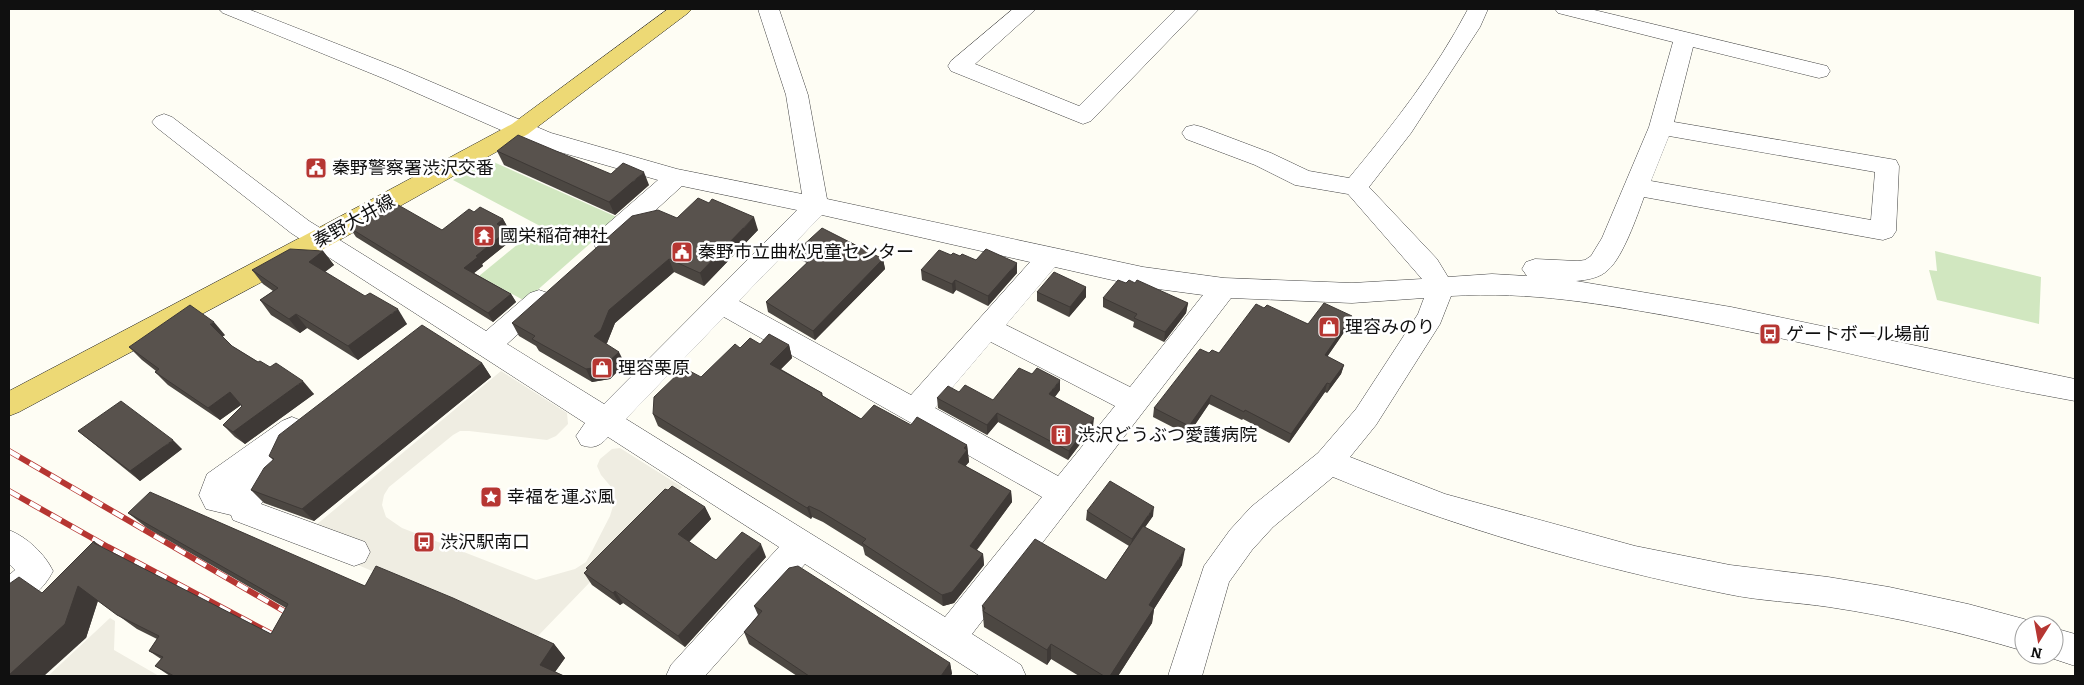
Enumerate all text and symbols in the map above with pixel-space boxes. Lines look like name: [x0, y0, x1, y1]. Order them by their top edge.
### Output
public building icon: 秦野警察署渋沢交番: [304, 156, 328, 180]
place label: 秦野警察署渋沢交番: [332, 157, 494, 179]
street label: 秦野大井線: [309, 190, 399, 252]
temple icon: 國栄稲荷神社: [472, 224, 496, 248]
place label: 國栄稲荷神社: [500, 225, 608, 247]
public building icon: 秦野市立曲松児童センター: [670, 240, 694, 264]
place label: 秦野市立曲松児童センター: [698, 241, 914, 263]
shop icon: 理容みのり: [1317, 315, 1341, 339]
place label: 理容みのり: [1345, 316, 1435, 338]
bus stop icon: ゲートボール場前: [1758, 322, 1782, 346]
place label: ゲートボール場前: [1786, 323, 1930, 345]
shop icon: 理容栗原: [590, 356, 614, 380]
place label: 理容栗原: [618, 357, 690, 379]
building icon: 渋沢どうぶつ愛護病院: [1049, 423, 1073, 447]
place label: 渋沢どうぶつ愛護病院: [1077, 424, 1257, 446]
place icon: 幸福を運ぶ風: [479, 485, 503, 509]
place label: 幸福を運ぶ風: [507, 486, 615, 508]
bus stop icon: 渋沢駅南口: [412, 530, 436, 554]
place label: 渋沢駅南口: [440, 531, 530, 553]
north arrow: [2014, 615, 2064, 665]
text: N: [2030, 643, 2044, 662]

